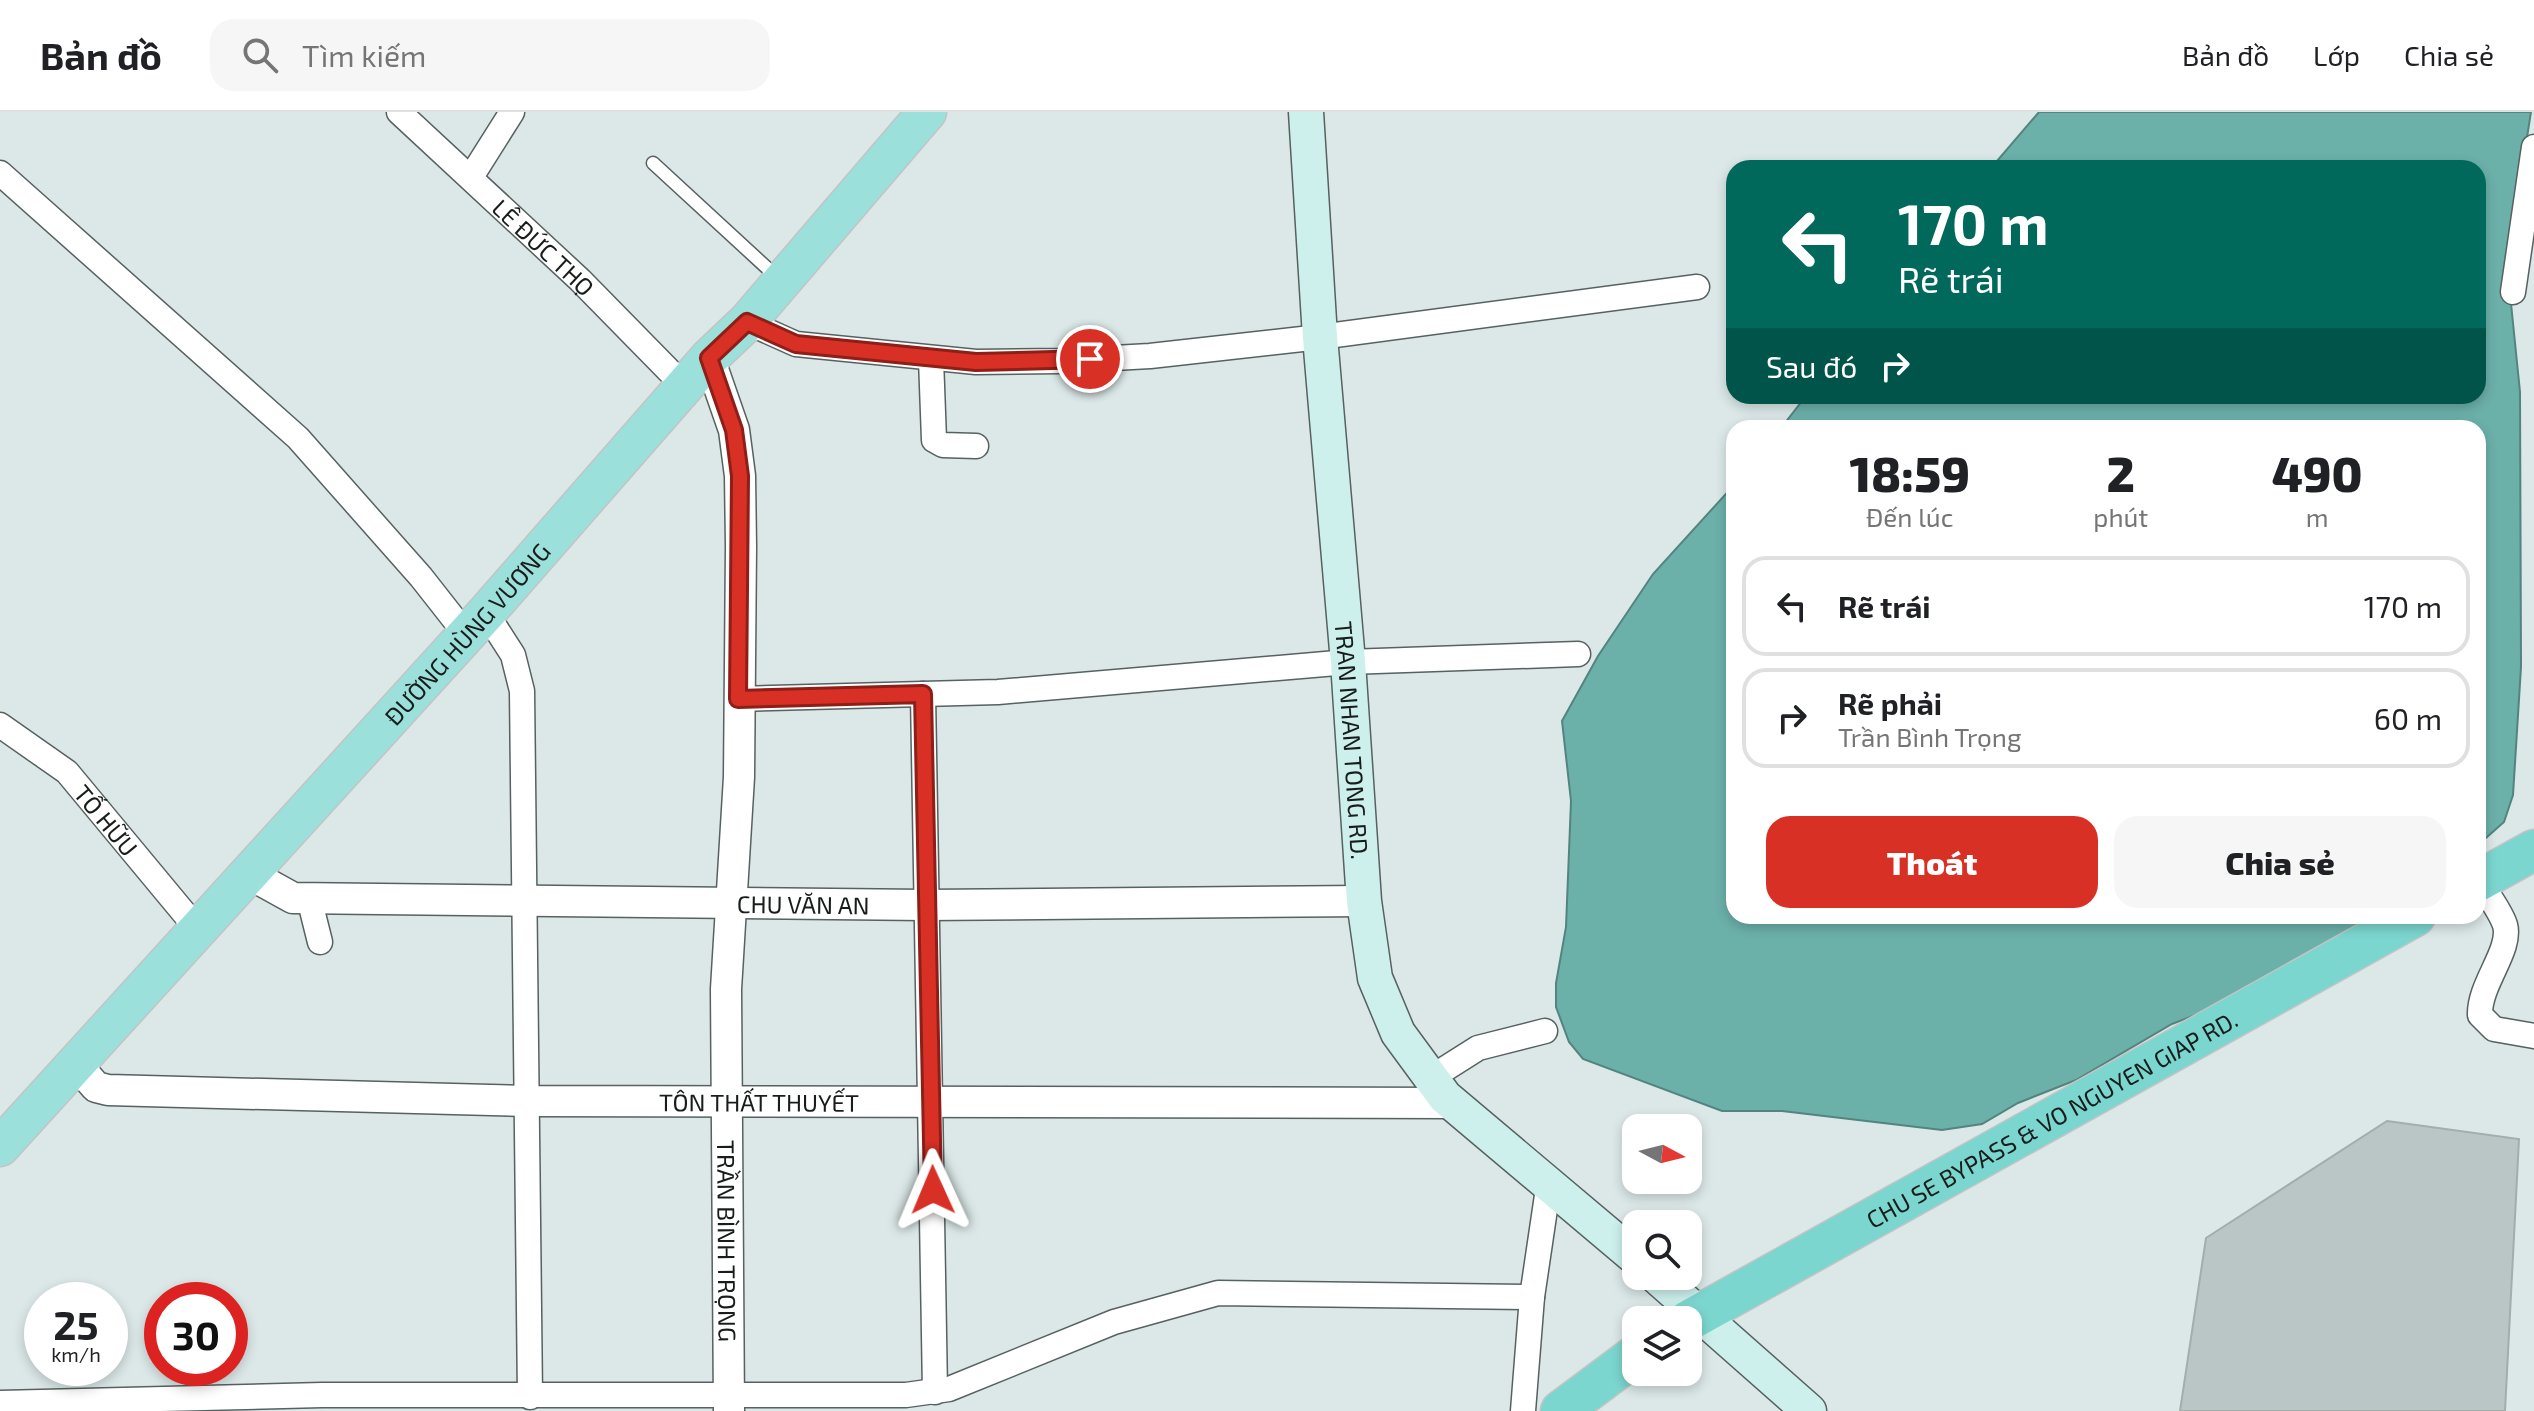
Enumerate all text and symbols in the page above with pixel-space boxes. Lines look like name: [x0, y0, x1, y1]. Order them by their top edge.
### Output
search box: [210, 19, 770, 91]
text: Bản đồ: [40, 32, 162, 78]
icon: search: [238, 33, 282, 77]
text: Tìm kiếm: [302, 37, 426, 73]
text: Bản đồ: [2182, 38, 2269, 72]
text: Lớp: [2313, 38, 2360, 72]
text: Chia sẻ: [2404, 38, 2494, 72]
text: 170 m: [1898, 189, 2049, 256]
street label: LÊ ĐỨC THỌ: [487, 192, 601, 301]
icon: left: [1766, 192, 1870, 296]
text: Rẽ trái: [1898, 257, 2004, 300]
pin: [1056, 325, 1124, 393]
icon: arrive: [1068, 337, 1112, 381]
icon: right: [1873, 344, 1917, 388]
text: Sau đó: [1766, 348, 1857, 384]
text: 18:59: [1849, 444, 1970, 502]
text: 2: [2107, 444, 2135, 502]
text: 490: [2272, 444, 2363, 502]
text: Đến lúc: [1866, 501, 1953, 532]
text: phút: [2093, 501, 2148, 532]
text: m: [2306, 501, 2329, 532]
street label: ĐƯỜNG HÙNG VƯƠNG: [378, 536, 556, 730]
icon: left: [1770, 584, 1814, 628]
text: Rẽ trái: [1838, 588, 1931, 624]
text: 170 m: [2364, 588, 2442, 624]
street label: TRAN NHAN TONG RD.: [1330, 620, 1376, 860]
text: Rẽ phải: [1838, 685, 1942, 721]
icon: right: [1770, 696, 1814, 740]
text: 60 m: [2374, 700, 2442, 736]
text: Trần Bình Trọng: [1838, 721, 2021, 752]
street label: TỐ HỮU: [69, 778, 145, 861]
button: Thoát: [1766, 816, 2098, 908]
button: Chia sẻ: [2114, 816, 2446, 908]
street label: CHU VĂN AN: [737, 888, 870, 919]
street label: CHU SE BYPASS & VO NGUYEN GIAP RD.: [1861, 1004, 2242, 1233]
street label: TÔN THẤT THUYẾT: [659, 1086, 859, 1116]
north arrow: [1622, 1114, 1702, 1194]
map controls: [1622, 1114, 1702, 1386]
street label: TRẦN BÌNH TRỌNG: [713, 1140, 743, 1342]
position arrow: [891, 1148, 975, 1232]
button: search: [1622, 1210, 1702, 1290]
speed limit sign: 30: [144, 1282, 248, 1386]
text: 25: [53, 1300, 99, 1348]
button: layers: [1622, 1306, 1702, 1386]
text: km/h: [51, 1342, 101, 1366]

